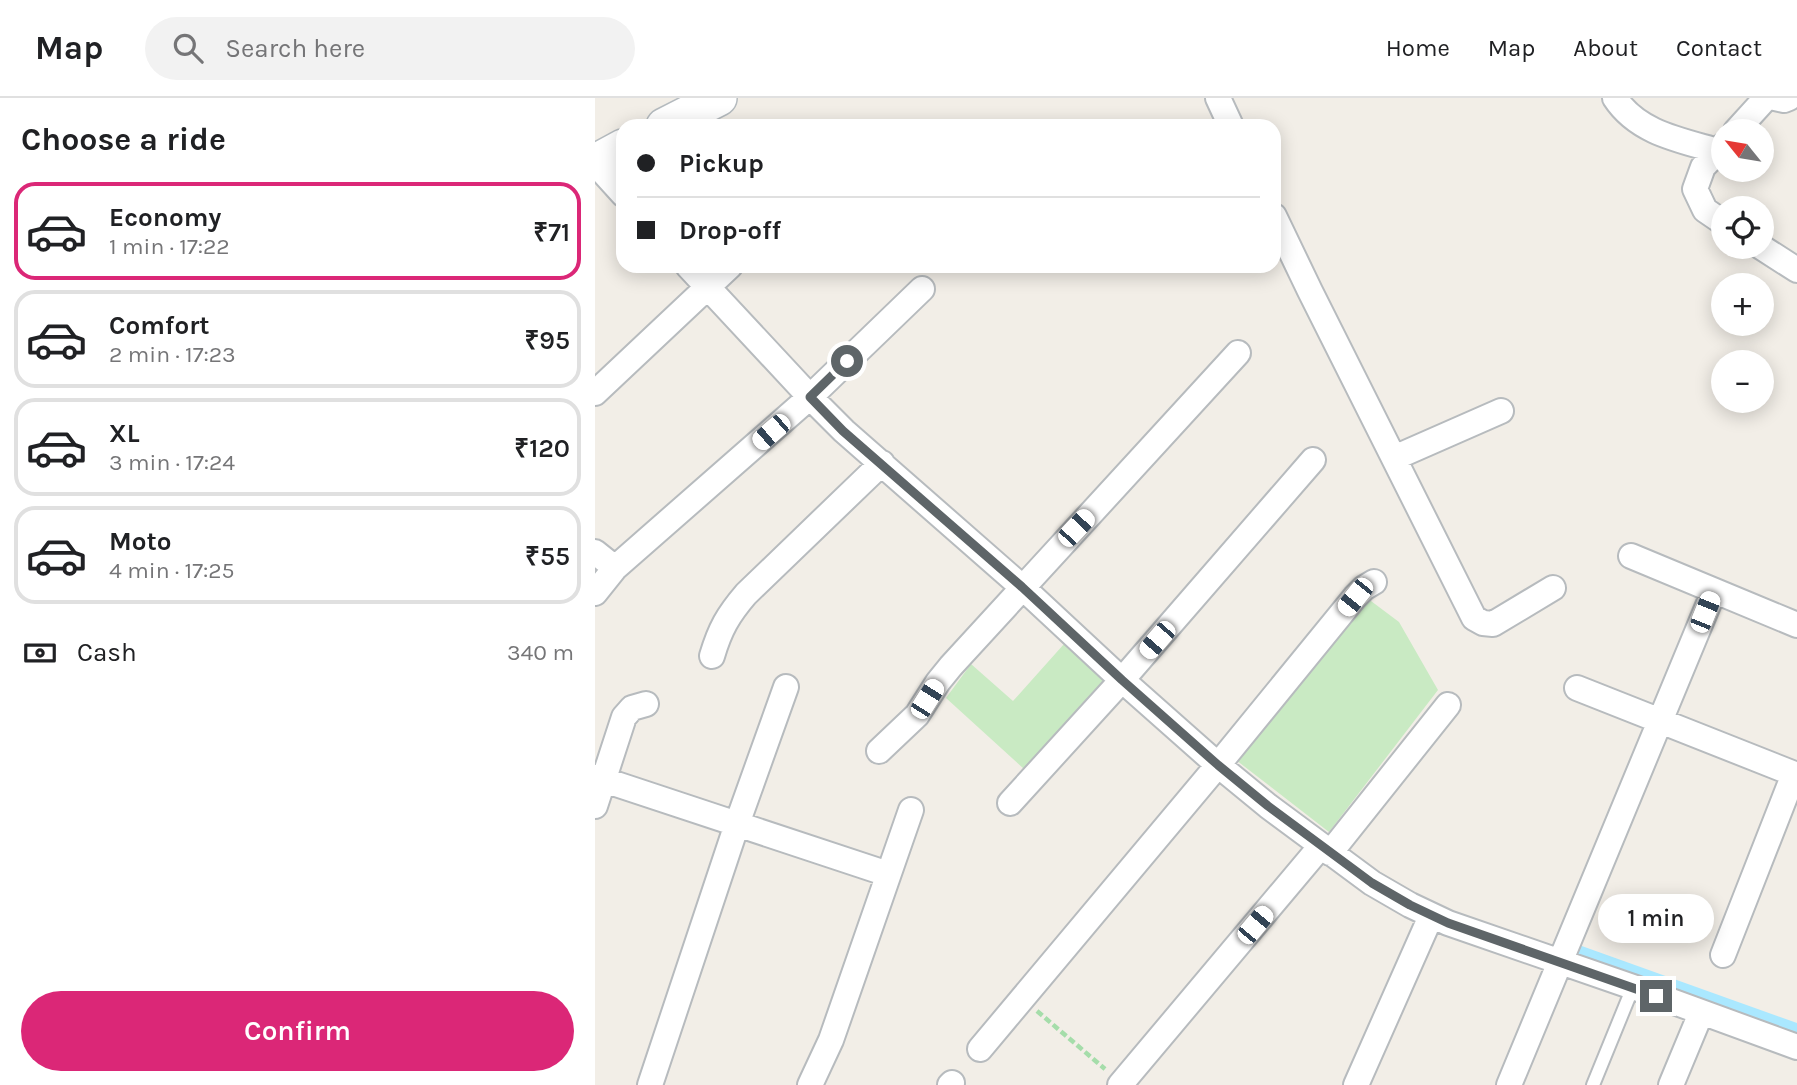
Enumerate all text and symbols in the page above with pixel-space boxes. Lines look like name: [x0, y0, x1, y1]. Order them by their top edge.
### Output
search box: [145, 17, 635, 80]
text: Map: [35, 29, 103, 67]
icon: search: [169, 29, 207, 67]
text: Search here: [225, 33, 365, 64]
text: Home: [1386, 34, 1450, 62]
text: Map: [1488, 34, 1535, 62]
text: About: [1573, 34, 1638, 62]
text: Contact: [1676, 34, 1762, 62]
north arrow: [1711, 119, 1775, 182]
map controls: [1711, 119, 1774, 413]
text: Choose a ride: [21, 121, 226, 158]
text: Pickup: [679, 148, 764, 179]
button: locate: [1711, 196, 1774, 259]
icon: car: [25, 200, 88, 263]
text: Economy: [109, 202, 221, 233]
text: Drop-off: [679, 215, 781, 246]
text: ₹71: [533, 217, 570, 248]
text: 1 min · 17:22: [109, 233, 230, 260]
button: +: [1711, 273, 1774, 336]
icon: car: [25, 308, 88, 371]
text: Comfort: [109, 310, 210, 341]
text: ₹95: [524, 325, 570, 356]
text: 2 min · 17:23: [109, 341, 236, 368]
route start: [831, 345, 863, 377]
button: −: [1711, 350, 1774, 413]
car: [749, 410, 794, 454]
icon: car: [25, 416, 88, 479]
text: XL: [109, 418, 140, 449]
text: ₹120: [514, 433, 570, 464]
text: 3 min · 17:24: [109, 449, 235, 476]
car: [1054, 505, 1099, 551]
icon: car: [25, 524, 88, 587]
text: Moto: [109, 526, 171, 557]
text: ₹55: [525, 541, 570, 572]
text: 4 min · 17:25: [109, 557, 235, 584]
car: [1334, 574, 1377, 620]
car: [1688, 589, 1723, 635]
car: [1136, 617, 1179, 663]
icon: cash: [21, 634, 59, 672]
text: Cash: [77, 637, 137, 668]
text: 340 m: [507, 639, 574, 666]
car: [907, 676, 948, 722]
callout: 1 min: [1598, 894, 1714, 944]
car: [1234, 902, 1277, 948]
text: 1 min: [1627, 905, 1685, 932]
route end: [1640, 980, 1672, 1012]
button: Confirm: [21, 991, 574, 1071]

